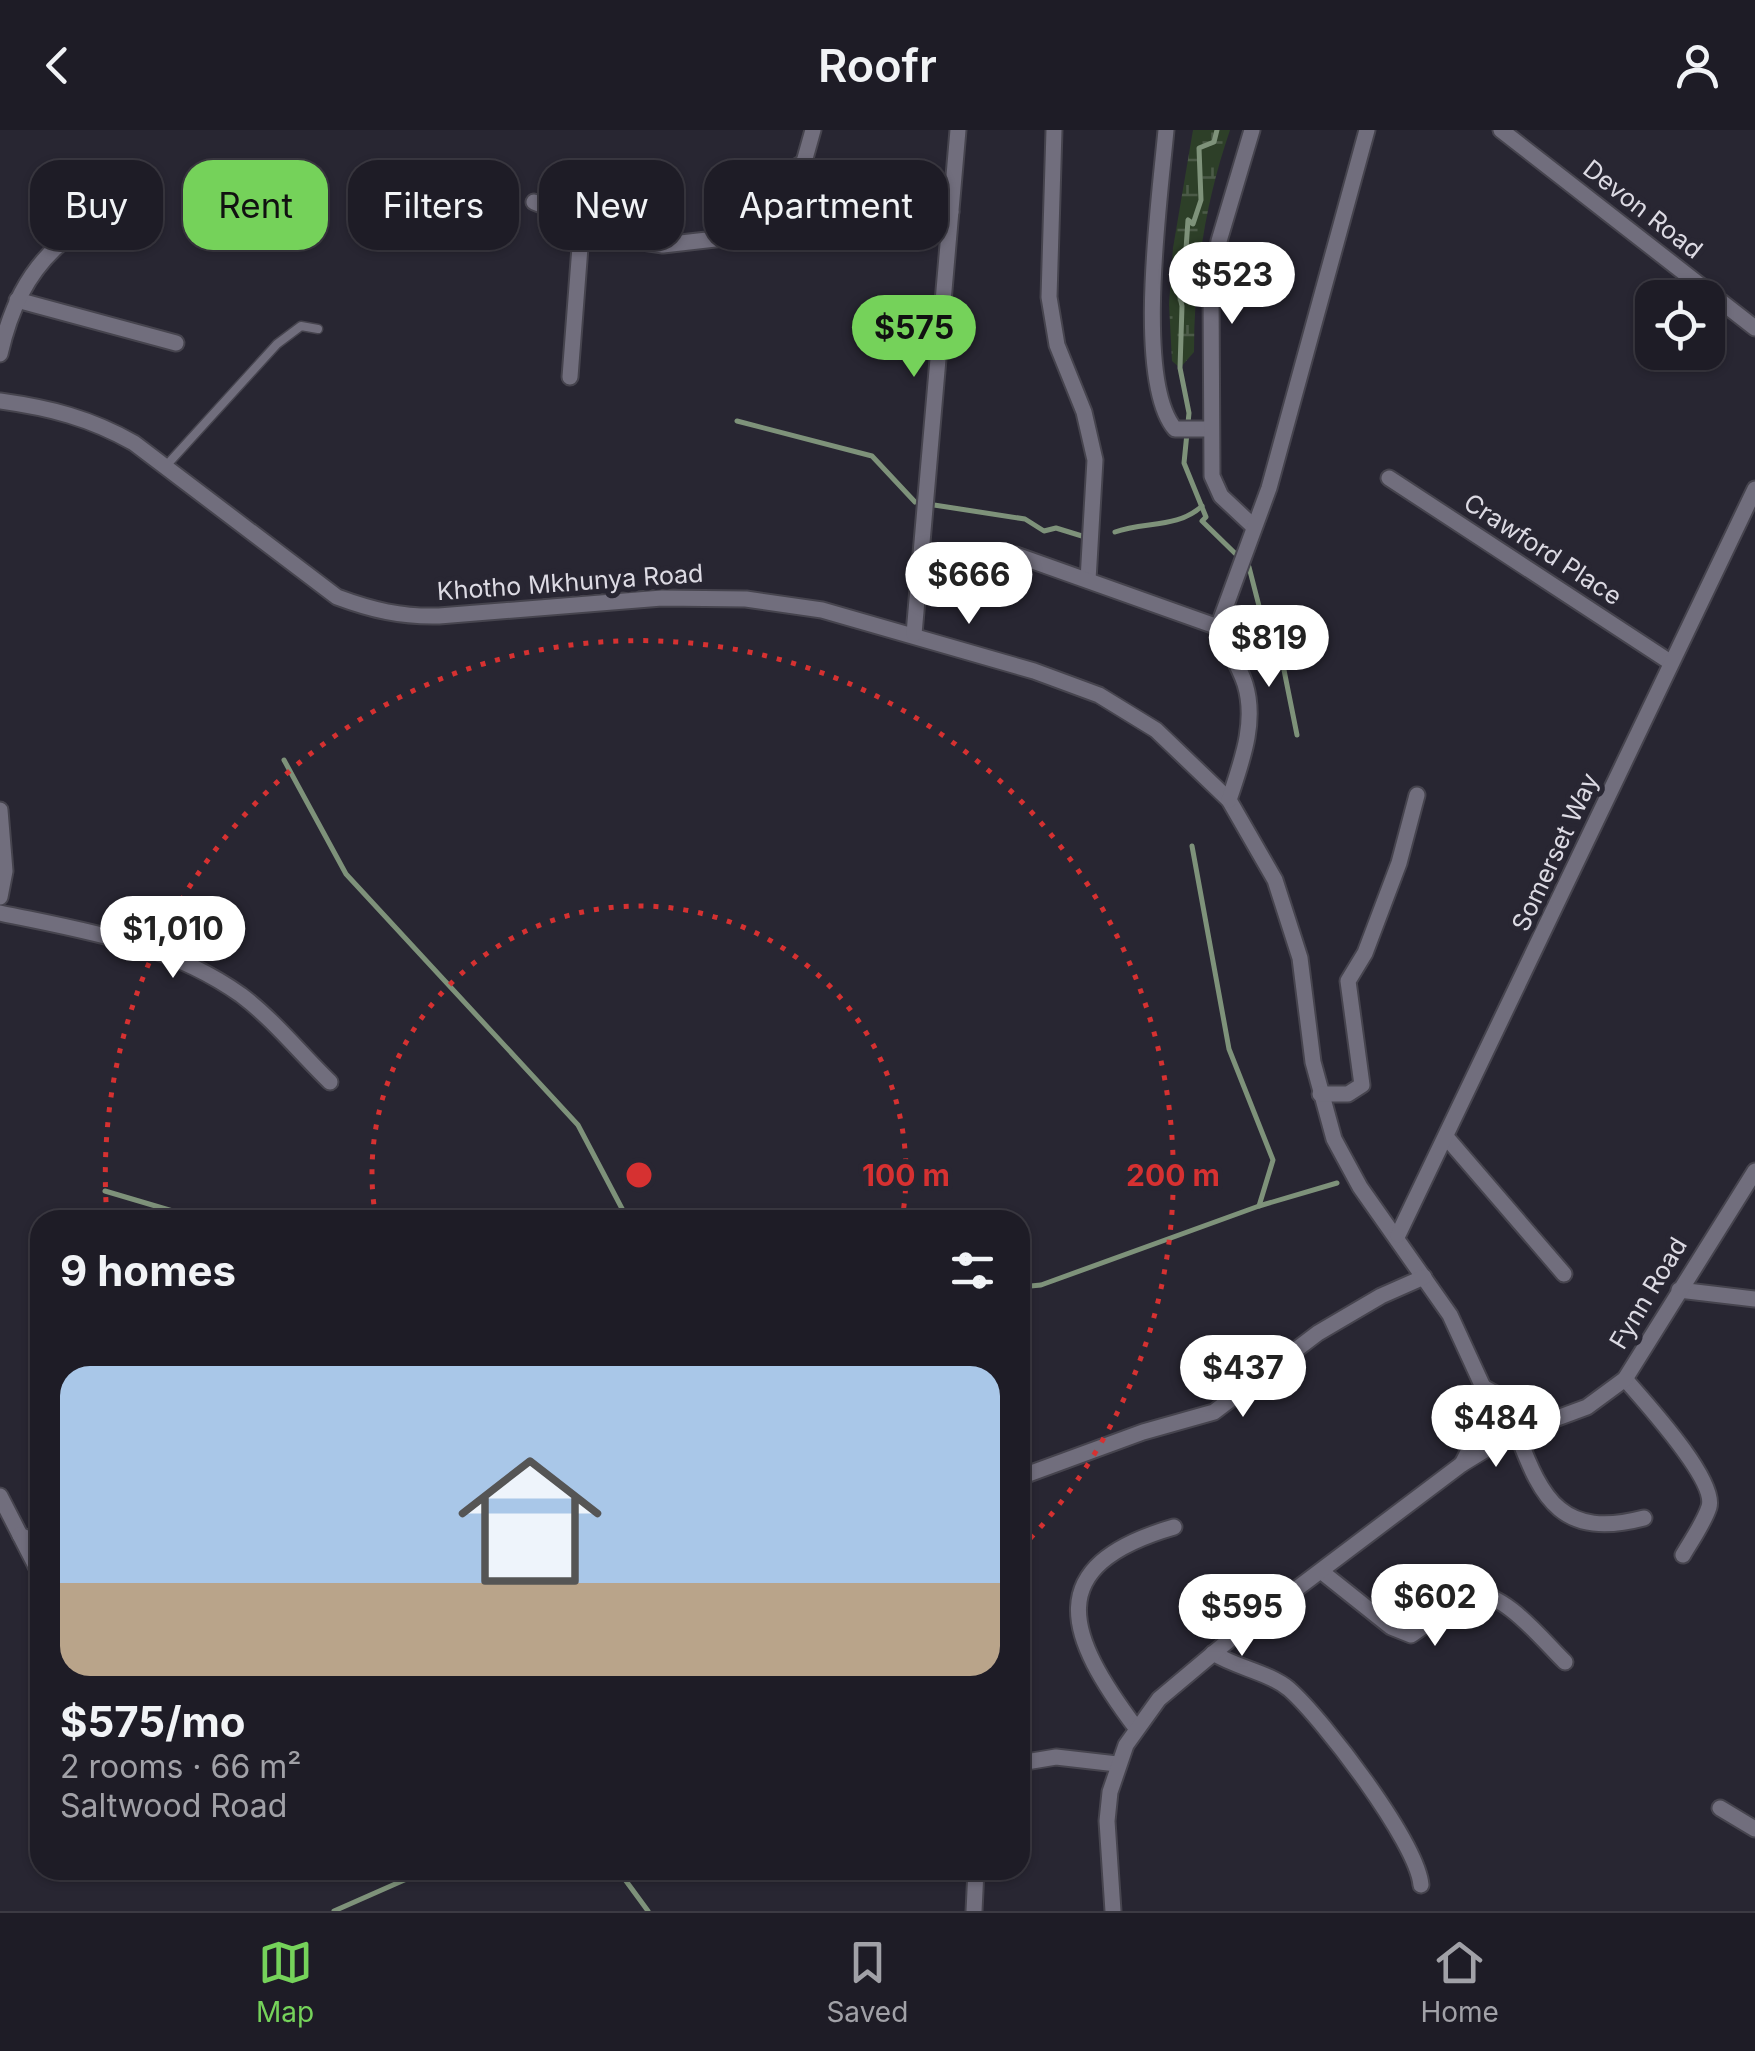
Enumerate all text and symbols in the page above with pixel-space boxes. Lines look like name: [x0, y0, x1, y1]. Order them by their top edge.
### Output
icon: back: [30, 38, 85, 93]
text: Roofr: [818, 38, 937, 93]
icon: person: [1670, 38, 1725, 93]
street label: Devon Road: [1578, 153, 1708, 265]
chip: Buy: [30, 160, 163, 250]
chip: Rent: [183, 160, 328, 250]
chip: Filters: [348, 160, 519, 250]
chip: New: [539, 160, 684, 250]
chip: Apartment: [704, 160, 948, 250]
pin: $523: [1173, 242, 1291, 327]
text: $523: [1191, 255, 1273, 294]
map controls: [1635, 280, 1725, 370]
button: locate: [1635, 280, 1725, 370]
pin: $575: [855, 295, 973, 380]
text: $575: [874, 308, 954, 347]
street label: Crawford Place: [1459, 487, 1627, 611]
pin: $666: [910, 542, 1028, 627]
text: $666: [927, 555, 1011, 594]
street label: Khotho Mkhunya Road: [436, 558, 704, 606]
pin: $819: [1210, 605, 1328, 690]
text: $819: [1231, 618, 1307, 657]
street label: Somerset Way: [1505, 768, 1605, 936]
pin: $1,010: [92, 896, 254, 981]
text: $1,010: [122, 909, 224, 948]
centre of rings: [621, 1157, 657, 1193]
text: 100 m: [862, 1157, 950, 1193]
text: 200 m: [1126, 1157, 1220, 1193]
street label: Fynn Road: [1603, 1232, 1693, 1354]
icon: filters: [945, 1243, 1000, 1298]
text: 9 homes: [60, 1245, 236, 1296]
pin: $437: [1184, 1335, 1302, 1420]
text: $437: [1202, 1348, 1284, 1387]
pin: $484: [1437, 1385, 1555, 1470]
text: $484: [1453, 1398, 1539, 1437]
icon: home: [440, 1431, 620, 1611]
pin: $602: [1376, 1564, 1494, 1649]
pin: $595: [1183, 1574, 1301, 1659]
text: $602: [1393, 1577, 1477, 1616]
text: $595: [1201, 1587, 1283, 1626]
text: $575/mo: [60, 1696, 246, 1747]
text: 2 rooms · 66 m²: [60, 1747, 301, 1786]
text: Saltwood Road: [60, 1786, 287, 1825]
tab: Map: [256, 1935, 314, 2029]
tab: Saved: [826, 1935, 908, 2029]
tab: Home: [1420, 1935, 1499, 2029]

